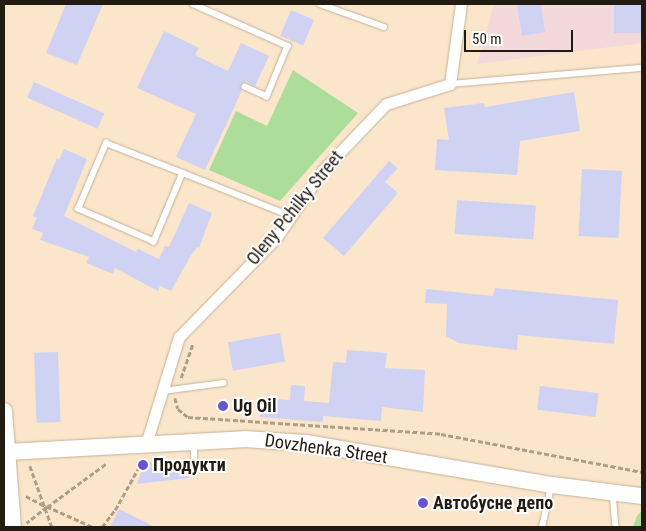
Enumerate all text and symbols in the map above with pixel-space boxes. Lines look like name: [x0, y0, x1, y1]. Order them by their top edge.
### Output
scale bar: [466, 20, 575, 52]
text: 50 m: [472, 30, 502, 48]
street label: Oleny Pchilky Street: [242, 146, 348, 270]
place label: Ug Oil: [233, 395, 276, 417]
marker: Ug Oil: [217, 400, 229, 412]
street label: Dovzhenka Street: [263, 430, 389, 468]
place label: Продукти: [153, 454, 226, 476]
marker: Продукти: [137, 459, 149, 471]
place label: Автобусне депо: [433, 492, 553, 514]
marker: Автобусне депо: [417, 497, 429, 509]

